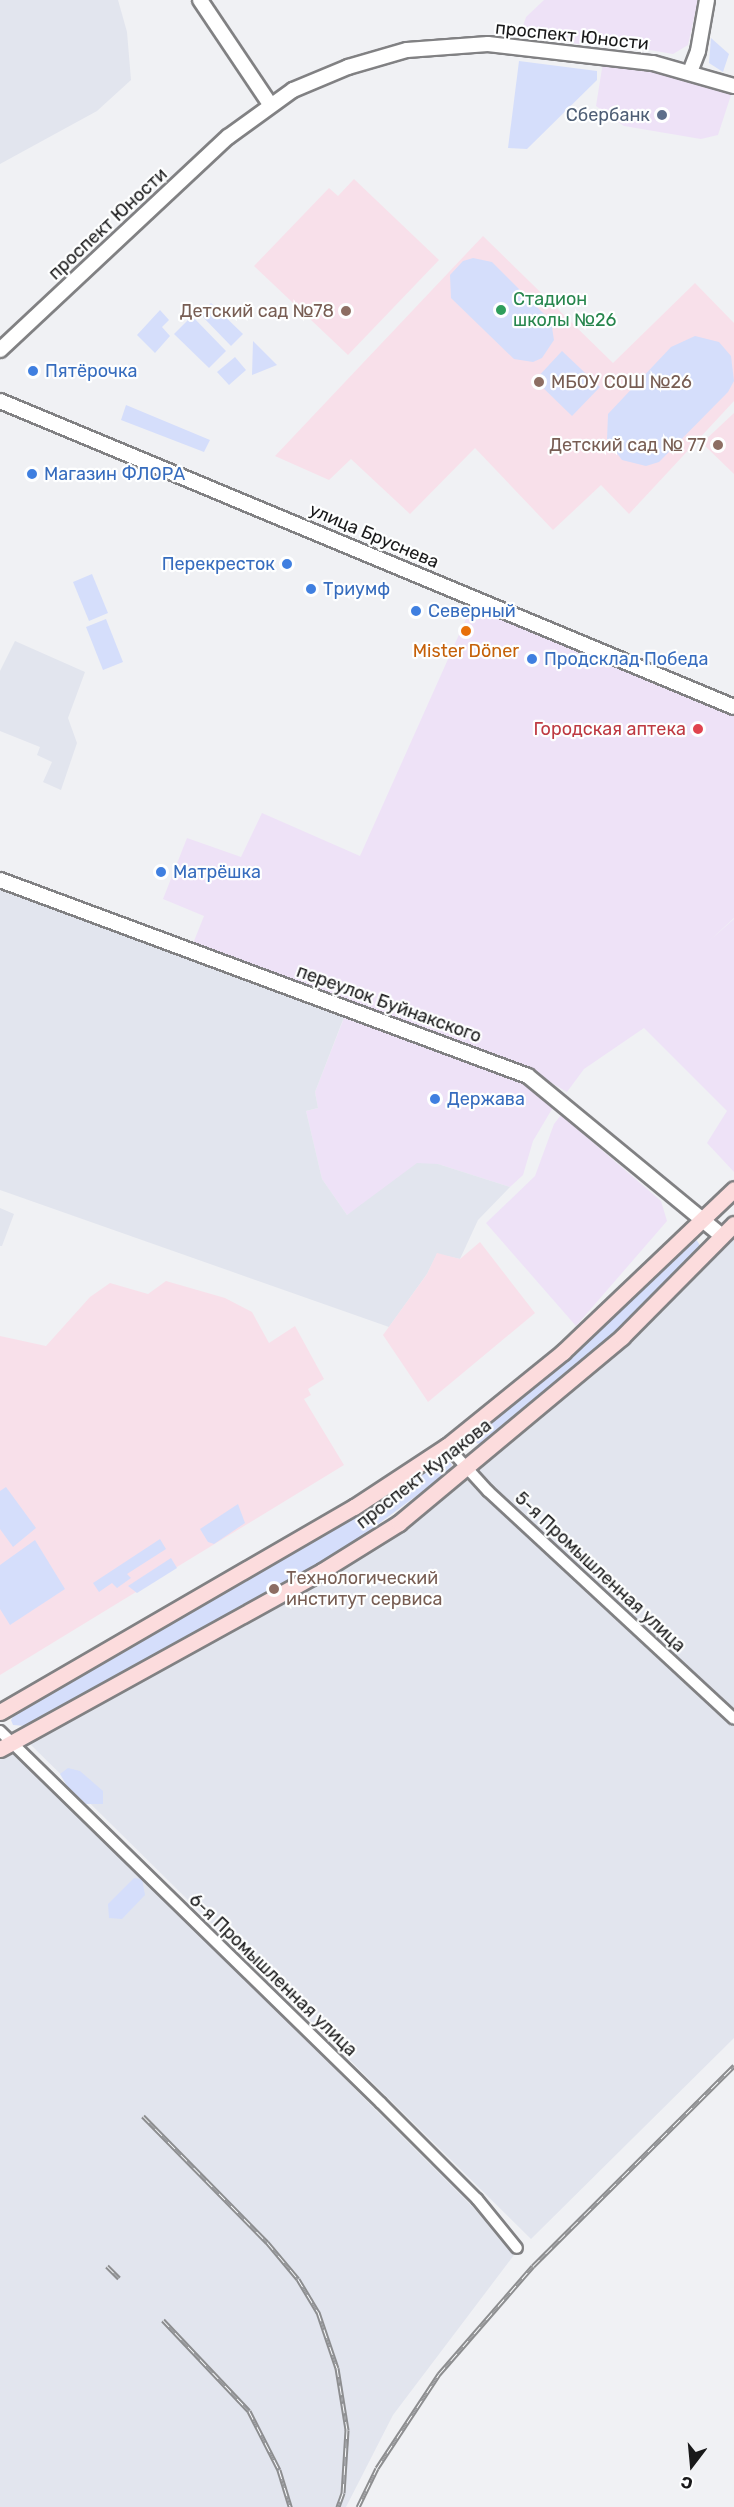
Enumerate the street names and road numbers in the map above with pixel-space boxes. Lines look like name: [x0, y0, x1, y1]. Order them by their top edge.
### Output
street label: проспект Юности: [494, 17, 650, 55]
street label: проспект Юности: [44, 164, 172, 284]
street label: улица Бруснева: [306, 499, 442, 573]
street label: переулок Буйнакского: [294, 960, 484, 1048]
street label: проспект Кулакова: [352, 1415, 496, 1533]
street label: 5-я Промышленная улица: [510, 1487, 690, 1657]
street label: 6-я Промышленная улица: [184, 1889, 362, 2061]

